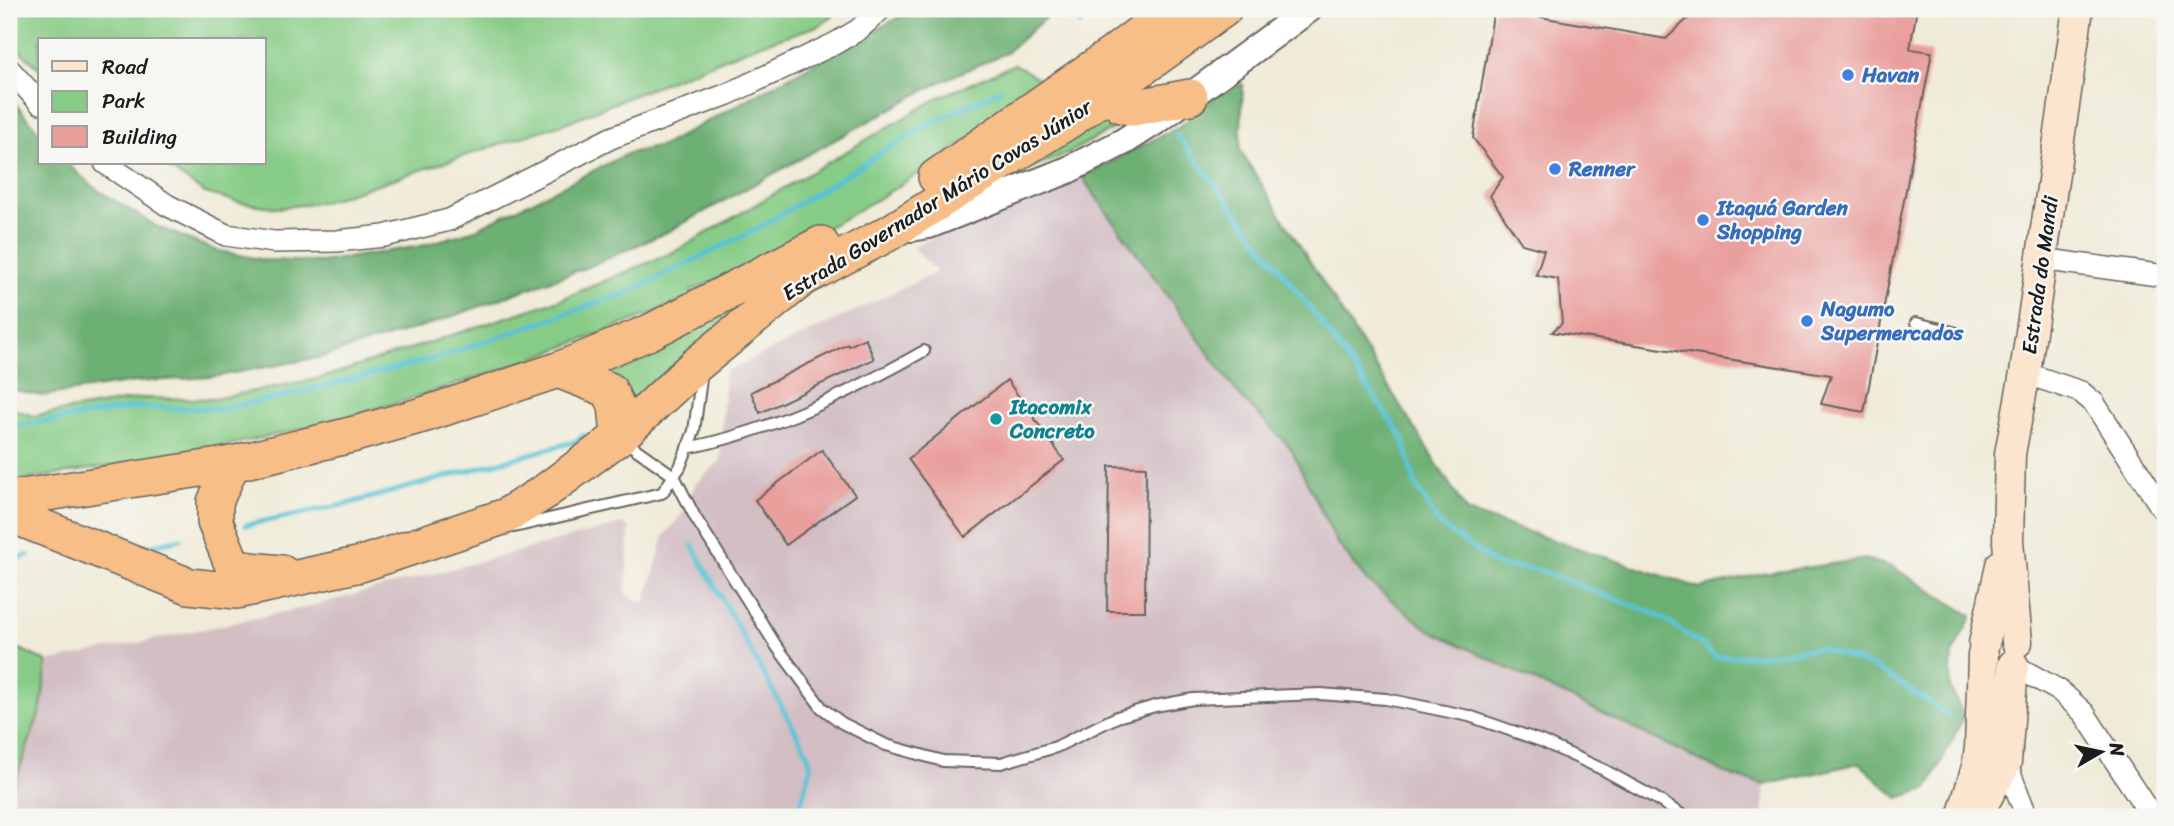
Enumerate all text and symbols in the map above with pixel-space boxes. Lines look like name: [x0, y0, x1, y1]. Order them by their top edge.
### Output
legend: [38, 38, 266, 164]
text: Road: [102, 48, 149, 86]
place label: Havan: [1861, 56, 1920, 94]
marker: Havan: [1840, 67, 1856, 83]
text: Park: [102, 82, 145, 120]
street label: Estrada Governador Mário Covas Júnior: [774, 88, 1101, 312]
text: Building: [102, 118, 178, 156]
place label: Renner: [1568, 150, 1636, 188]
marker: Renner: [1547, 161, 1563, 177]
place label: Itaquá Garden Shopping: [1716, 189, 1849, 251]
street label: Estrada do Mandi: [2010, 192, 2070, 357]
marker: Itaquá Garden Shopping: [1695, 212, 1711, 228]
place label: Nagumo Supermercados: [1820, 290, 1965, 352]
marker: Nagumo Supermercados: [1799, 313, 1815, 329]
place label: Itacomix Concreto: [1009, 388, 1095, 450]
marker: Itacomix Concreto: [988, 411, 1004, 427]
north arrow: [2066, 718, 2136, 788]
text: N: [2100, 739, 2135, 759]

